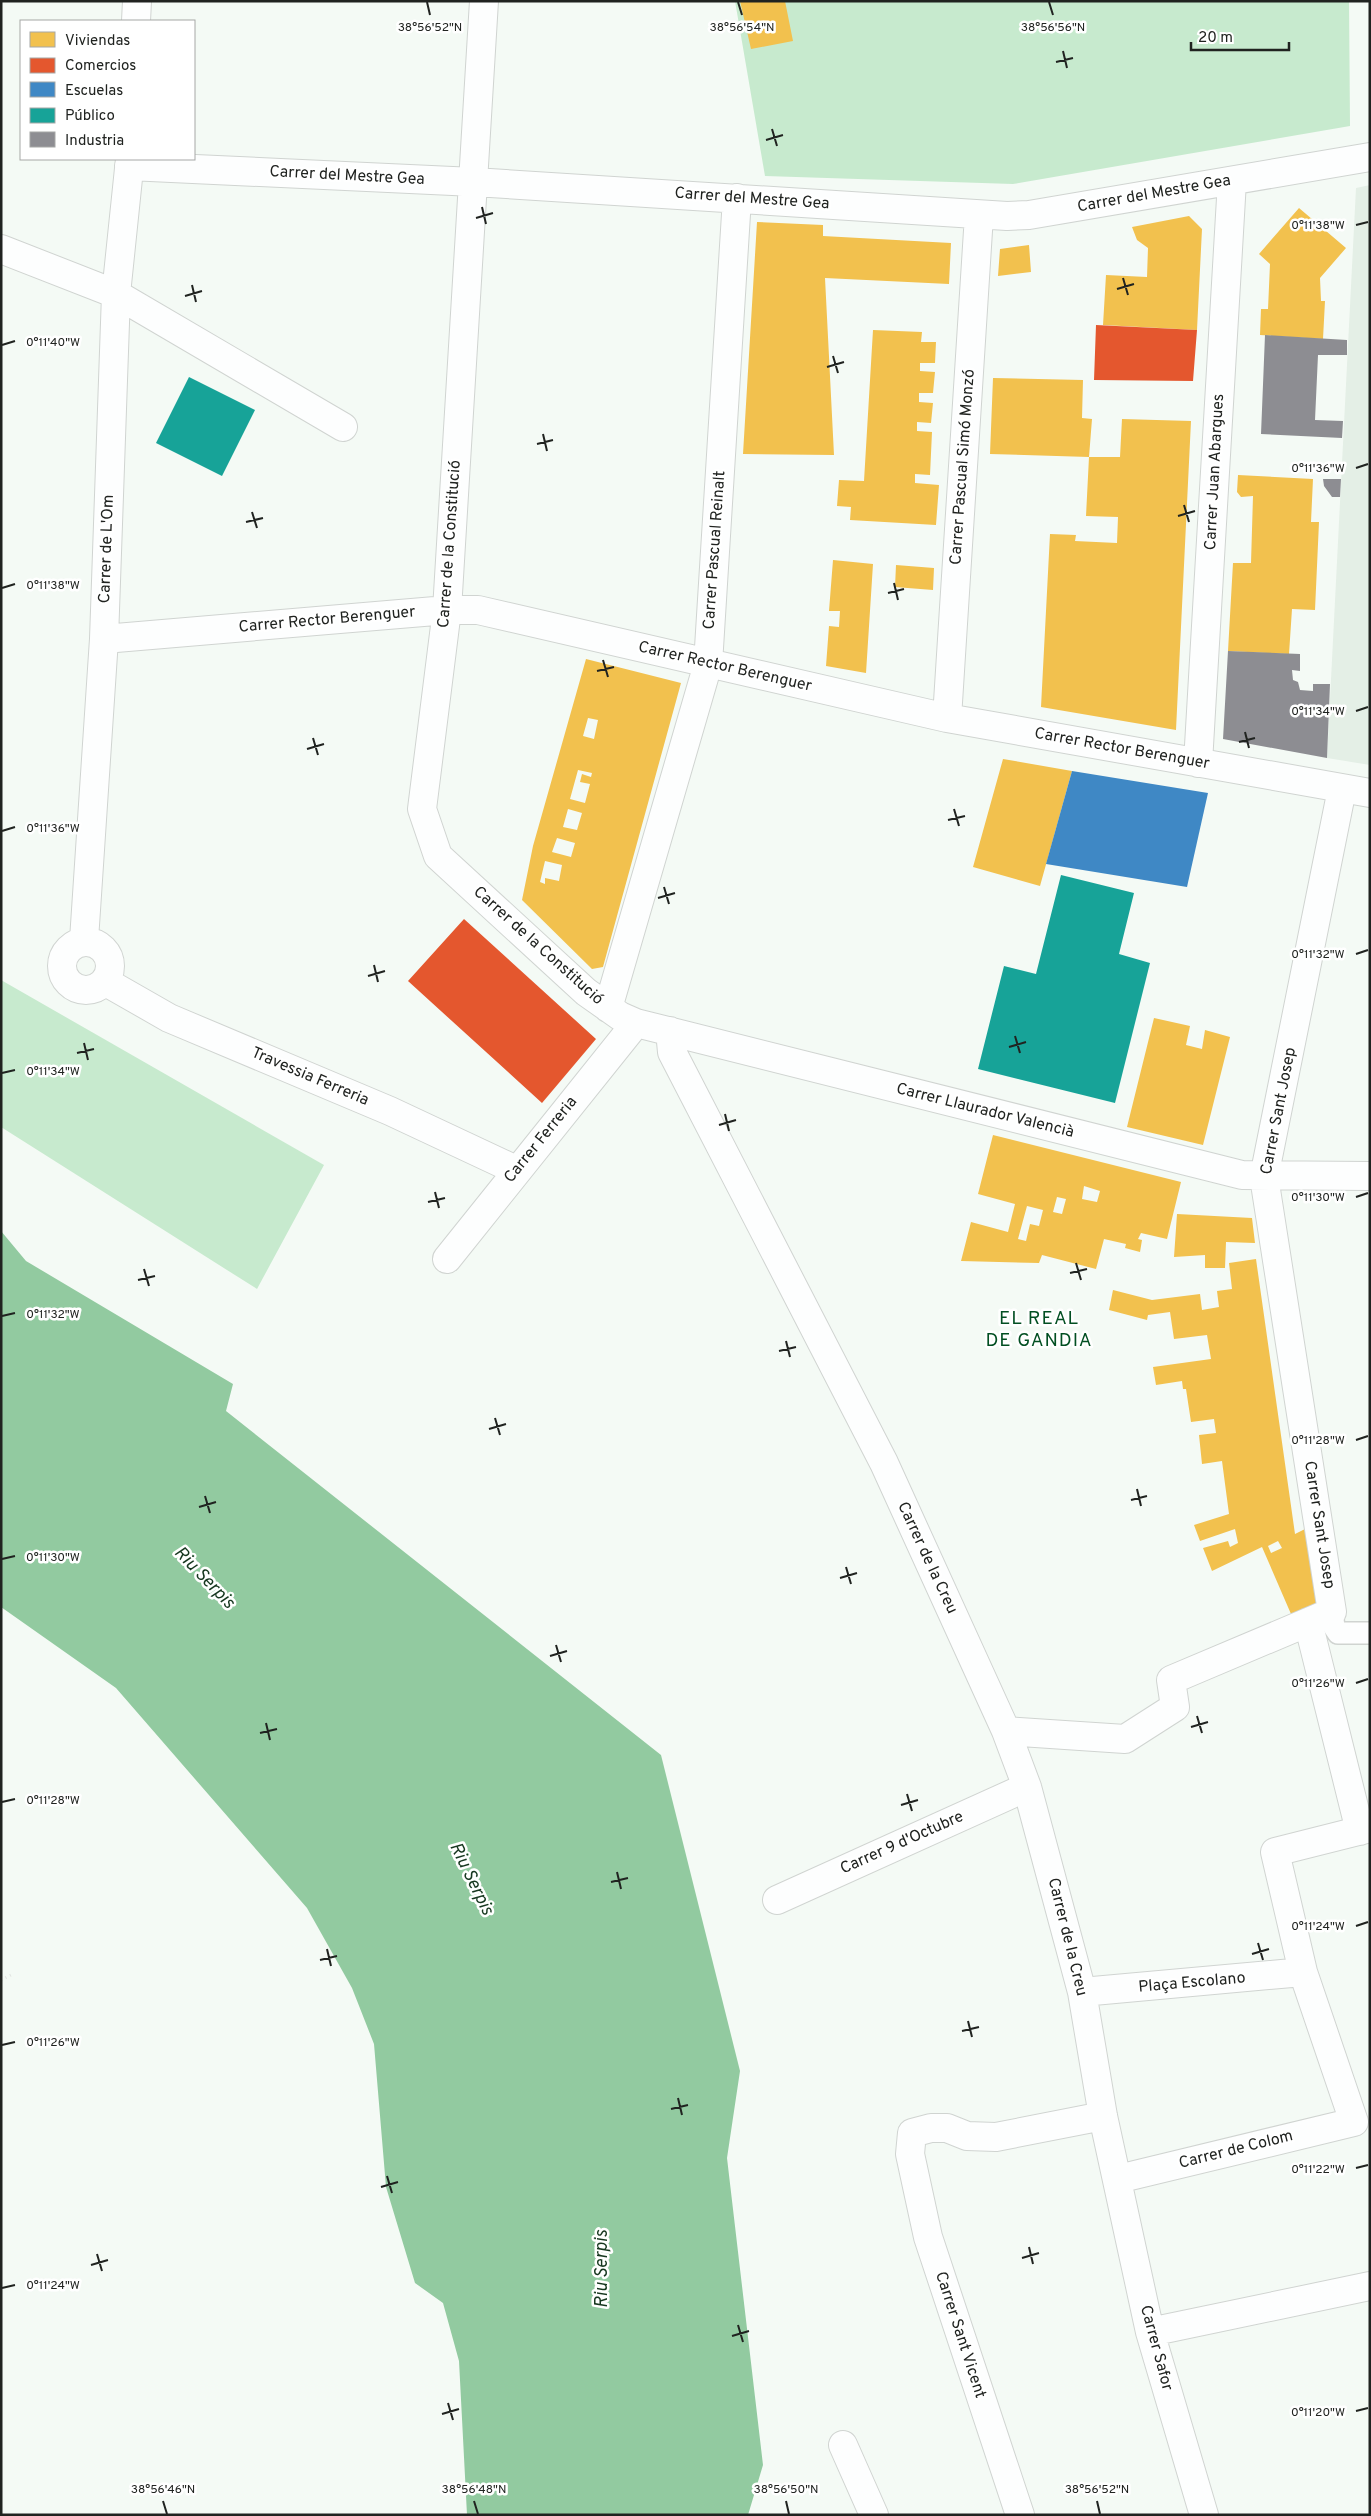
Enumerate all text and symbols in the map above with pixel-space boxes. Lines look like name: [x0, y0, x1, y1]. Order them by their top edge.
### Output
legend: [20, 20, 195, 160]
text: 38°56'52"N: [398, 20, 462, 36]
text: 38°56'54"N: [709, 20, 775, 36]
text: 38°56'56"N: [1021, 20, 1085, 36]
scale bar: [1191, 20, 1288, 52]
text: 20 m: [1198, 29, 1233, 48]
text: Viviendas: [65, 32, 130, 51]
text: Comercios: [65, 57, 136, 76]
text: Escuelas: [65, 82, 123, 101]
text: Público: [65, 107, 115, 126]
text: Industria: [65, 132, 124, 151]
street label: Carrer del Mestre Gea: [269, 162, 425, 190]
street label: Carrer del Mestre Gea: [1076, 171, 1232, 217]
street label: Carrer del Mestre Gea: [674, 184, 830, 214]
text: 0°11'38"W: [1291, 218, 1345, 234]
text: 0°11'40"W: [26, 335, 80, 351]
street label: Carrer Pascual Simó Monzó: [946, 368, 980, 566]
street label: Carrer Juan Abargues: [1201, 393, 1229, 551]
street label: Carrer de la Constitució: [434, 459, 466, 629]
text: 0°11'36"W: [1291, 461, 1345, 477]
street label: Carrer Pascual Reinalt: [699, 470, 731, 630]
street label: Carrer de L'Om: [95, 494, 119, 604]
text: 0°11'38"W: [26, 578, 80, 594]
street label: Carrer Rector Berenguer: [238, 602, 416, 638]
street label: Carrer Rector Berenguer: [636, 637, 814, 697]
text: 0°11'34"W: [1291, 704, 1345, 720]
street label: Carrer Rector Berenguer: [1033, 724, 1211, 774]
text: 0°11'36"W: [26, 821, 80, 837]
street label: Carrer de la Constitució: [469, 882, 607, 1010]
text: 0°11'32"W: [1291, 947, 1345, 963]
street label: Travessia Ferreria: [248, 1043, 372, 1111]
street label: Carrer Sant Josep: [1257, 1046, 1301, 1176]
text: 0°11'34"W: [26, 1064, 80, 1080]
street label: Carrer Llaurador Valencià: [894, 1079, 1076, 1143]
street label: Carrer Ferreria: [500, 1093, 582, 1187]
text: 0°11'30"W: [1291, 1190, 1345, 1206]
text: 0°11'32"W: [26, 1307, 80, 1323]
district label: EL REAL DE GANDIA: [985, 1307, 1093, 1353]
text: 0°11'28"W: [1291, 1433, 1345, 1449]
street label: Carrer Sant Josep: [1299, 1460, 1339, 1590]
street label: Carrer de la Creu: [892, 1499, 962, 1617]
water label: Riu Serpis: [169, 1542, 240, 1615]
text: 0°11'30"W: [26, 1550, 80, 1566]
text: 0°11'26"W: [1291, 1676, 1345, 1692]
text: 0°11'28"W: [26, 1793, 80, 1809]
street label: Carrer 9 d'Octubre: [837, 1807, 967, 1879]
water label: Riu Serpis: [444, 1839, 499, 1920]
street label: Carrer de la Creu: [1043, 1876, 1091, 1998]
text: 0°11'24"W: [1291, 1919, 1345, 1935]
street label: Plaça Escolano: [1138, 1968, 1247, 1998]
text: 0°11'26"W: [26, 2035, 80, 2051]
street label: Carrer de Colom: [1177, 2126, 1295, 2174]
text: 0°11'22"W: [1291, 2162, 1345, 2178]
water label: Riu Serpis: [591, 2229, 614, 2308]
street label: Carrer Sant Vicent: [930, 2269, 990, 2401]
text: 0°11'24"W: [26, 2278, 80, 2294]
street label: Carrer Safor: [1135, 2303, 1177, 2393]
text: 0°11'20"W: [1291, 2405, 1345, 2421]
text: 38°56'46"N: [131, 2482, 195, 2498]
text: 38°56'48"N: [442, 2482, 506, 2498]
text: 38°56'50"N: [753, 2482, 819, 2498]
text: 38°56'52"N: [1065, 2482, 1129, 2498]

